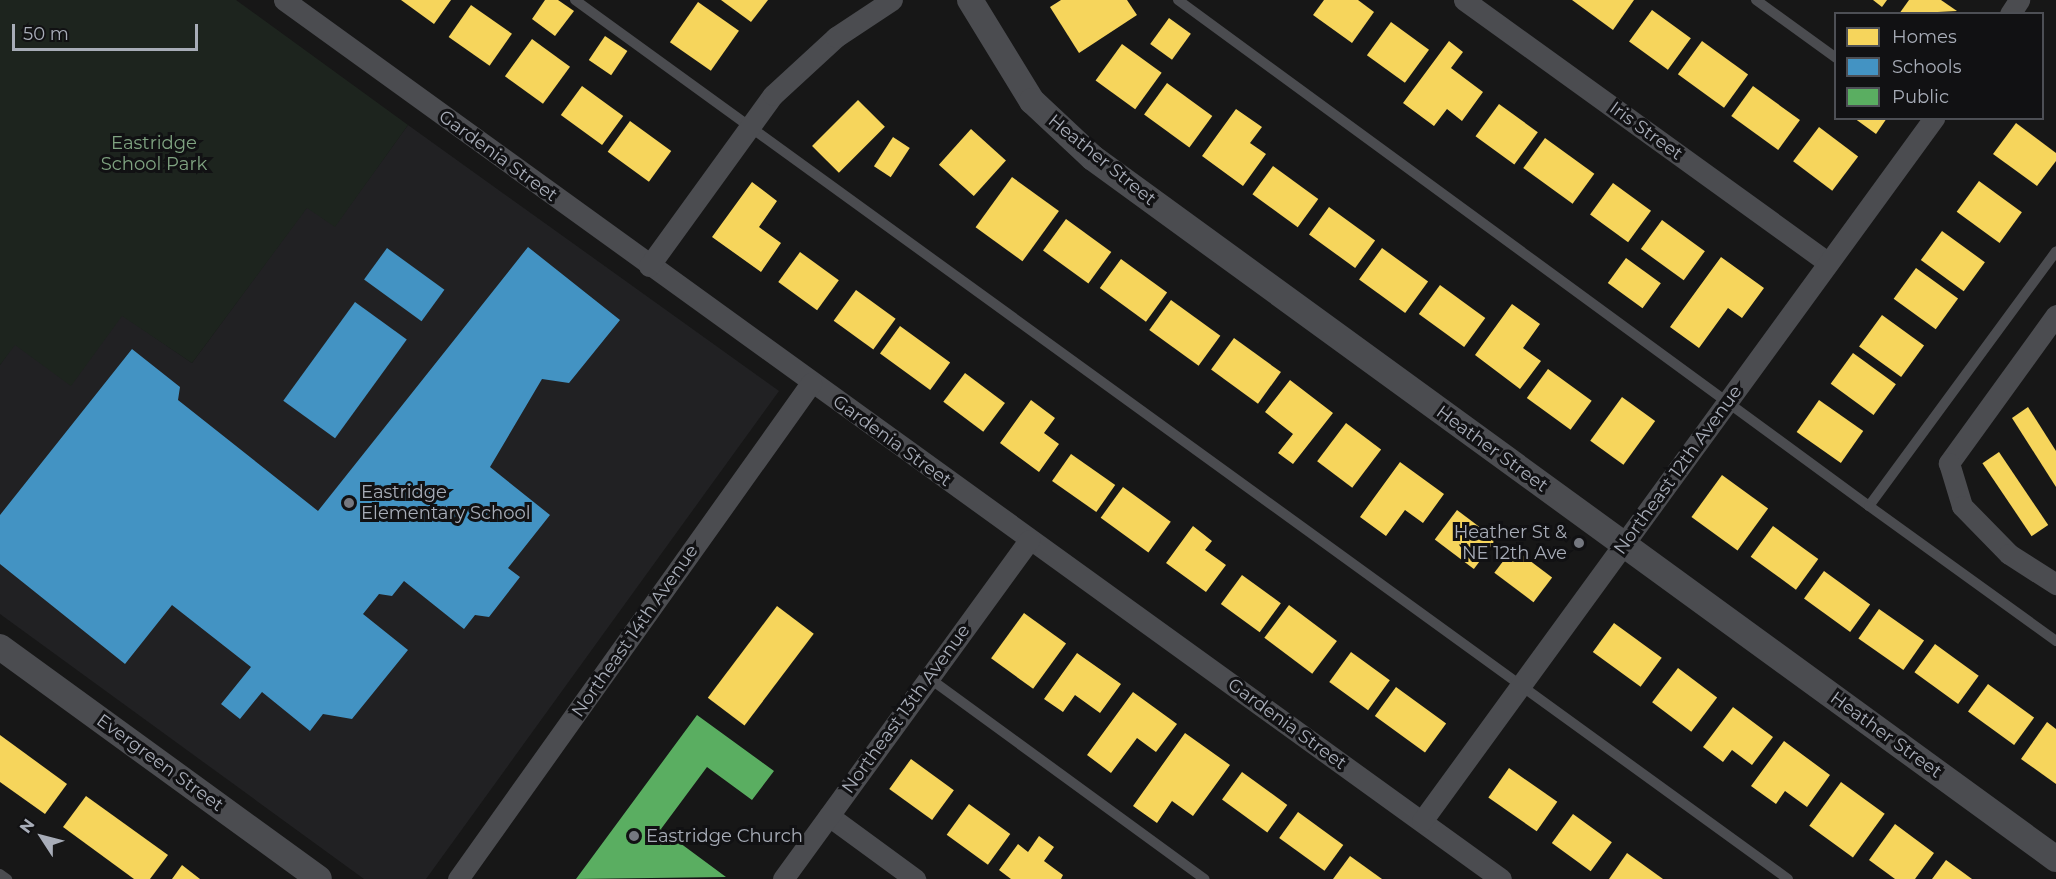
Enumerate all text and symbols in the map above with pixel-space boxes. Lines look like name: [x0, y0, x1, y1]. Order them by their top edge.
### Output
scale bar: [15, 12, 201, 50]
legend: [1834, 12, 2044, 120]
text: 50 m: [23, 23, 69, 45]
text: Homes: [1892, 26, 1957, 48]
text: Schools: [1892, 56, 1961, 78]
text: Public: [1892, 86, 1949, 108]
street label: Iris Street: [1605, 97, 1687, 165]
street label: Gardenia Street: [434, 106, 562, 206]
street label: Heather Street: [1044, 110, 1160, 210]
park label: Eastridge School Park: [101, 133, 207, 176]
street label: Northeast 12th Avenue: [1609, 381, 1747, 559]
street label: Gardenia Street: [828, 391, 956, 491]
street label: Heather Street: [1432, 401, 1552, 497]
place label: Eastridge Elementary School: [361, 482, 531, 524]
marker: Eastridge Elementary School: [342, 496, 356, 510]
place label: Heather St & NE 12th Ave: [1454, 522, 1567, 564]
marker: Heather St & NE 12th Ave: [1572, 536, 1586, 550]
street label: Northeast 14th Avenue: [567, 541, 703, 721]
street label: Northeast 13th Avenue: [837, 620, 975, 798]
street label: Gardenia Street: [1223, 674, 1351, 774]
street label: Heather Street: [1826, 687, 1946, 783]
street label: Evergreen Street: [92, 710, 228, 816]
north arrow: [12, 807, 72, 867]
text: N: [16, 815, 39, 837]
place label: Eastridge Church: [646, 825, 803, 847]
marker: Eastridge Church: [627, 829, 641, 843]

